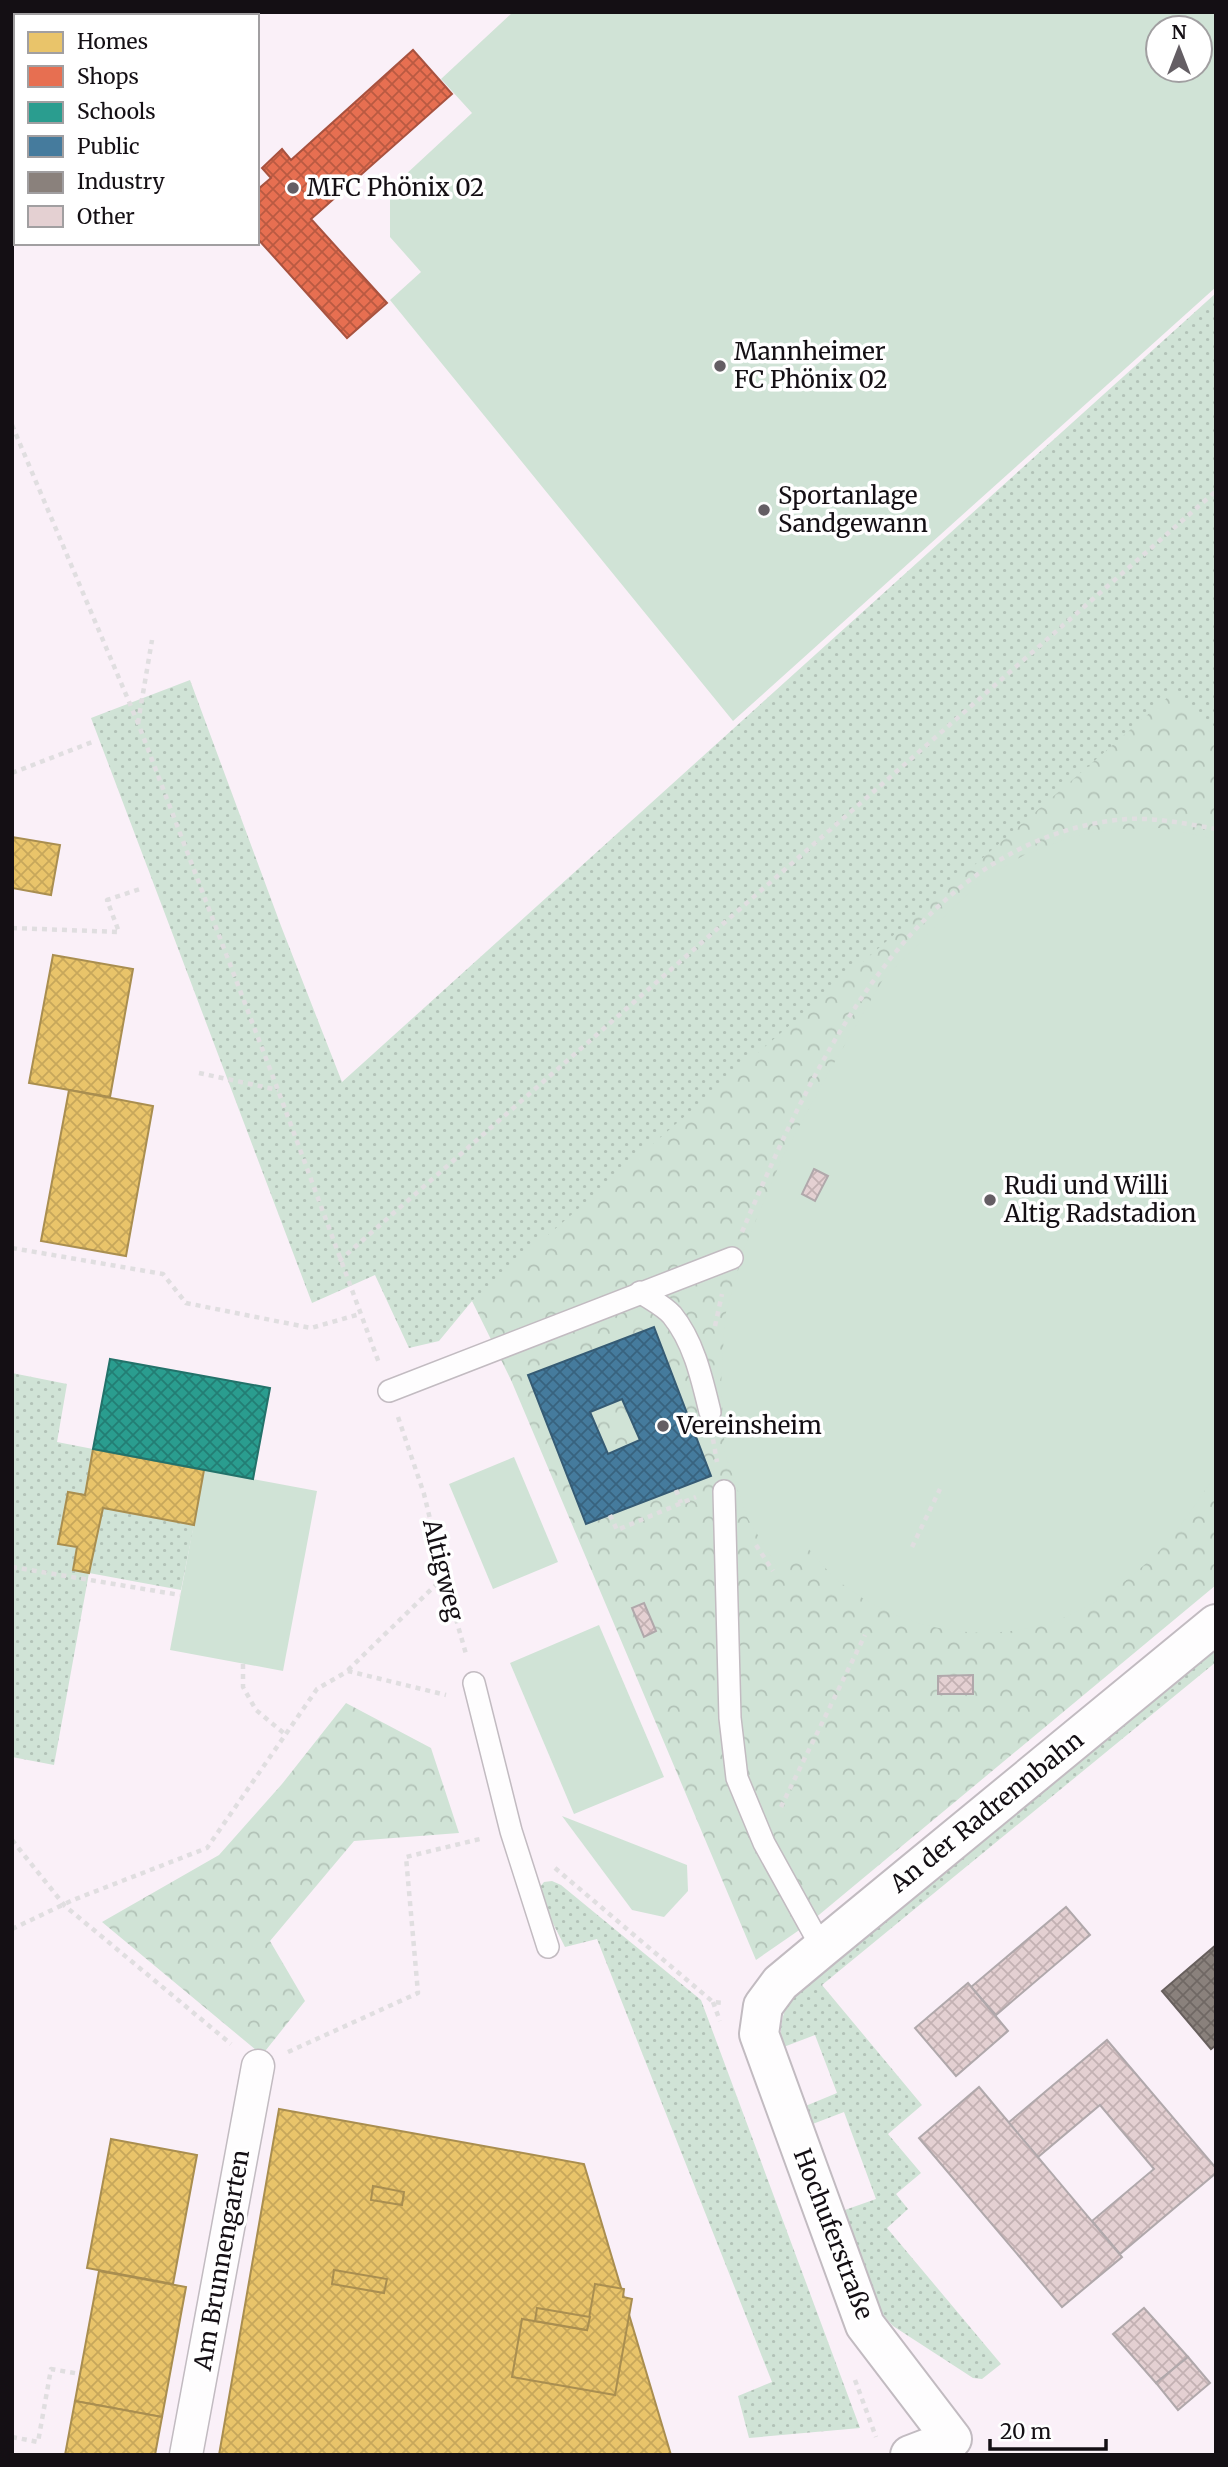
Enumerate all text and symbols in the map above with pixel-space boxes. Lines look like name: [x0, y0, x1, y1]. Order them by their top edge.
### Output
legend: [14, 14, 259, 245]
north arrow: [1144, 14, 1214, 84]
text: N: [1171, 20, 1187, 44]
text: Homes: [77, 28, 148, 55]
text: Shops: [77, 63, 139, 90]
text: Schools: [77, 98, 156, 125]
text: Public: [77, 133, 140, 160]
text: Industry: [77, 168, 166, 195]
place label: MFC Phönix 02: [307, 172, 484, 203]
marker: MFC Phönix 02: [285, 180, 301, 196]
text: Other: [77, 203, 135, 230]
place label: Mannheimer FC Phönix 02: [734, 336, 888, 395]
marker: Mannheimer FC Phönix 02: [712, 358, 728, 374]
place label: Sportanlage Sandgewann: [778, 480, 928, 539]
marker: Sportanlage Sandgewann: [756, 502, 772, 518]
place label: Rudi und Willi Altig Radstadion: [1003, 1170, 1196, 1229]
marker: Rudi und Willi Altig Radstadion: [982, 1192, 998, 1208]
place label: Vereinsheim: [676, 1410, 822, 1441]
marker: Vereinsheim: [655, 1418, 671, 1434]
street label: Altigweg: [416, 1515, 471, 1624]
street label: An der Radrennbahn: [883, 1724, 1090, 1900]
street label: Hochuferstraße: [787, 2144, 880, 2324]
street label: Am Brunnengarten: [187, 2147, 256, 2374]
scale bar: [990, 2408, 1106, 2452]
text: 20 m: [1000, 2418, 1052, 2445]

